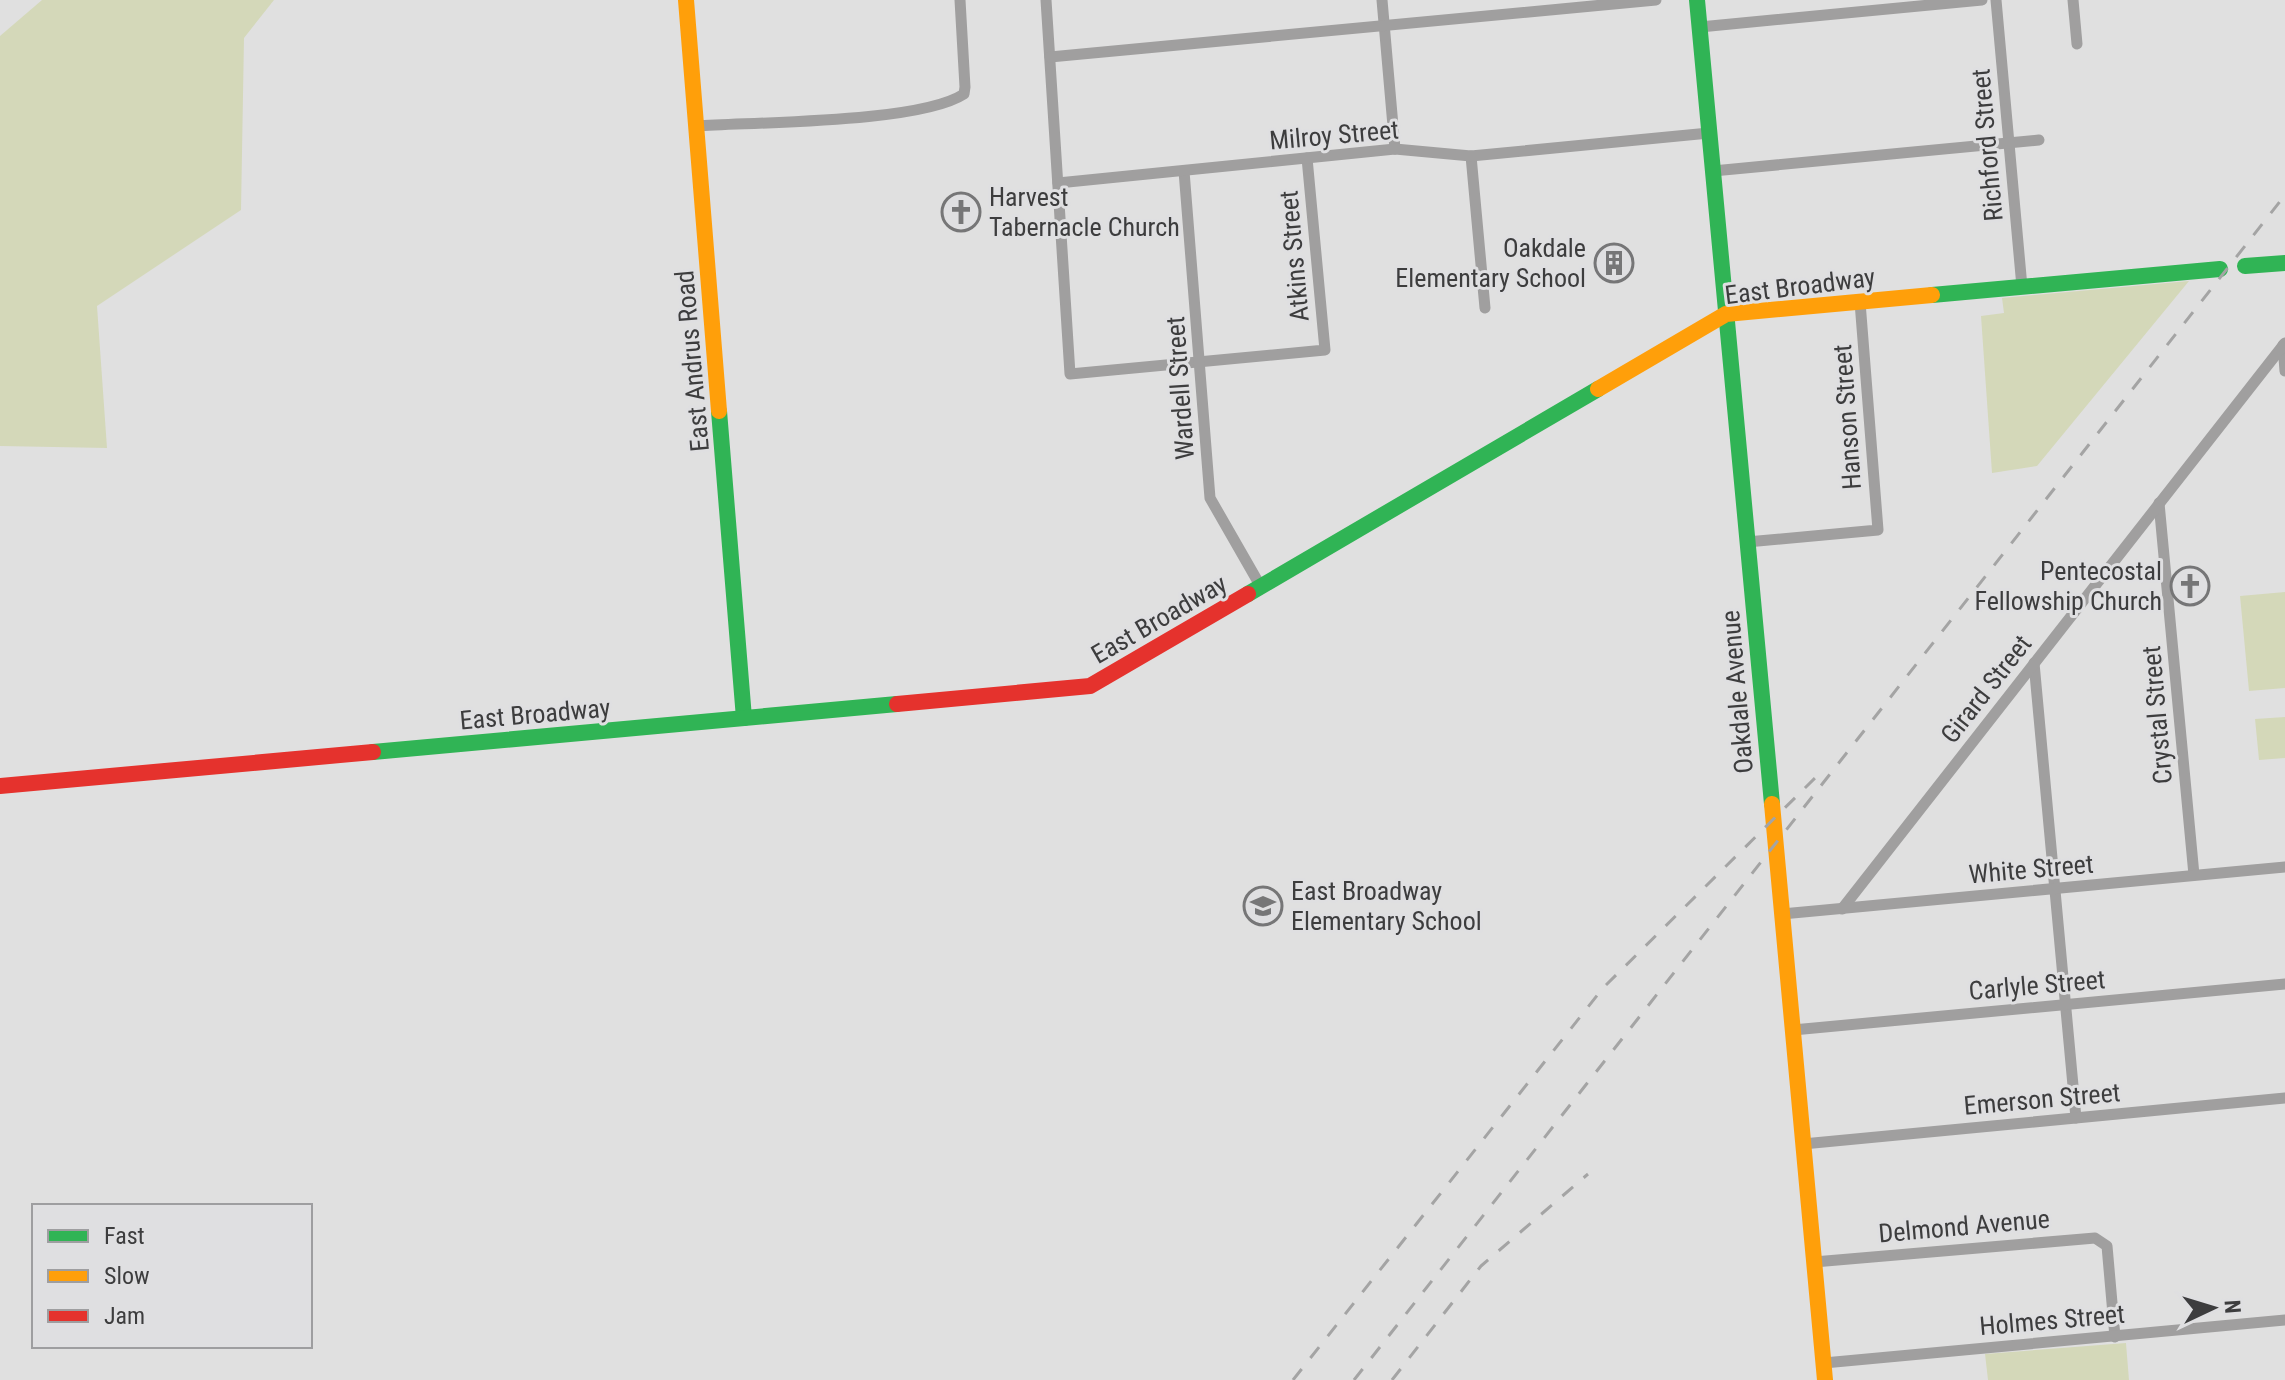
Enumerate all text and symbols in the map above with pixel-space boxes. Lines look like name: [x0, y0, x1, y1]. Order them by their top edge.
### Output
street label: Richford Street: [1965, 67, 2009, 223]
street label: Milroy Street: [1268, 114, 1400, 156]
place label: Harvest Tabernacle Church: [989, 182, 1180, 242]
street label: Atkins Street: [1273, 189, 1315, 323]
church icon: Harvest Tabernacle Church: [940, 191, 982, 233]
place label: Oakdale Elementary School: [1395, 233, 1586, 293]
building icon: Oakdale Elementary School: [1593, 242, 1635, 284]
street label: East Broadway: [1723, 262, 1877, 310]
street label: East Andrus Road: [669, 269, 715, 453]
street label: Wardell Street: [1160, 315, 1200, 461]
street label: Hanson Street: [1827, 343, 1867, 491]
place label: Pentecostal Fellowship Church: [1974, 556, 2162, 616]
church icon: Pentecostal Fellowship Church: [2169, 565, 2211, 607]
street label: East Broadway: [1086, 568, 1232, 670]
street label: Oakdale Avenue: [1715, 609, 1759, 775]
street label: Girard Street: [1935, 629, 2037, 749]
street label: Crystal Street: [2136, 645, 2178, 785]
street label: East Broadway: [458, 692, 612, 736]
street label: White Street: [1967, 849, 2095, 889]
place label: East Broadway Elementary School: [1291, 876, 1482, 936]
school or university icon: East Broadway Elementary School: [1242, 885, 1284, 927]
street label: Carlyle Street: [1967, 964, 2107, 1006]
street label: Emerson Street: [1962, 1077, 2122, 1121]
legend: [32, 1204, 312, 1348]
street label: Delmond Avenue: [1877, 1204, 2051, 1248]
text: Fast: [104, 1222, 145, 1250]
text: Slow: [104, 1262, 150, 1290]
north arrow: [2173, 1268, 2253, 1348]
street label: Holmes Street: [1978, 1299, 2126, 1341]
text: N: [2220, 1299, 2245, 1314]
text: Jam: [104, 1302, 145, 1330]

